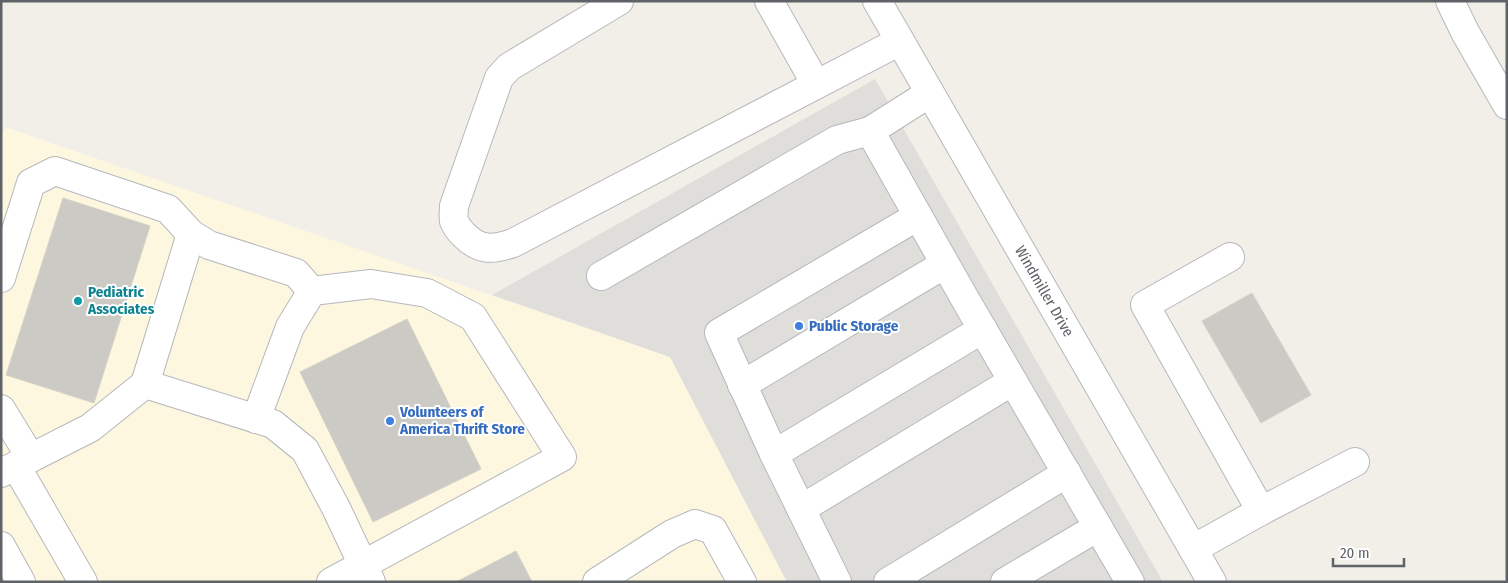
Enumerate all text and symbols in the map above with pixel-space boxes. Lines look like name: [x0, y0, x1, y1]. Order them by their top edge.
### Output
street label: Windmiller Drive: [1011, 242, 1078, 340]
place label: Pediatric Associates: [87, 283, 155, 318]
marker: Pediatric Associates: [72, 295, 84, 307]
place label: Public Storage: [809, 317, 899, 335]
marker: Public Storage: [793, 320, 805, 332]
place label: Volunteers of America Thrift Store: [399, 403, 525, 438]
marker: Volunteers of America Thrift Store: [384, 415, 396, 427]
scale bar: [1333, 536, 1404, 568]
text: 20 m: [1340, 544, 1370, 562]

